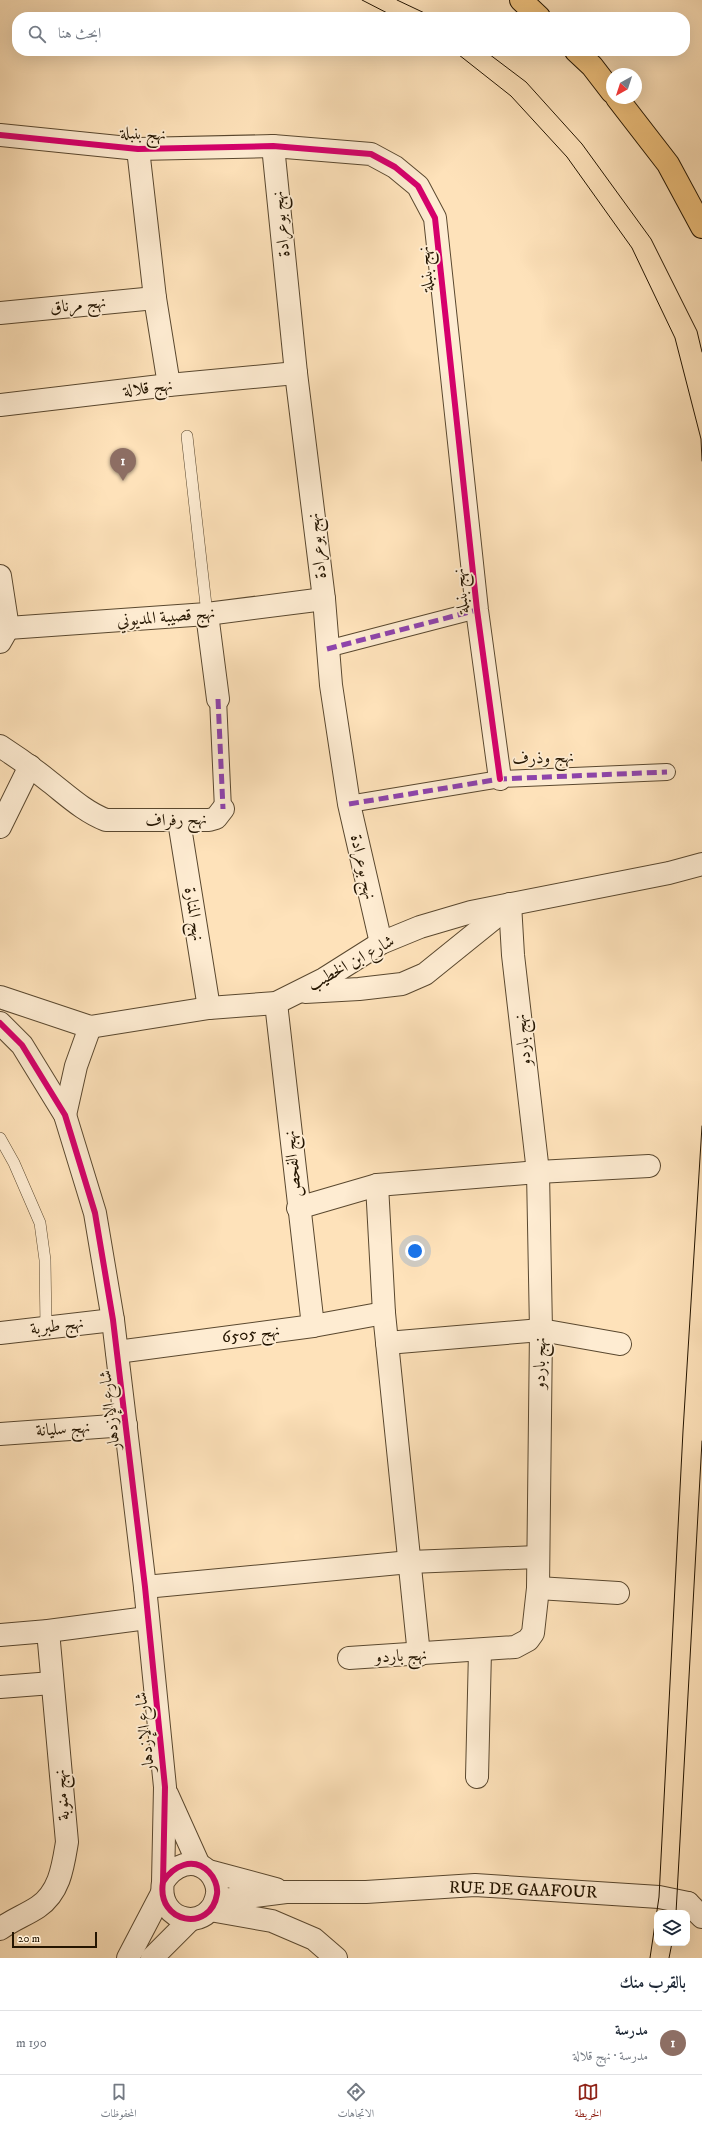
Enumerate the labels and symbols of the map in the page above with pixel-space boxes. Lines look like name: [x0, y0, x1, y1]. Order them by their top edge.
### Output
north arrow: [606, 68, 642, 104]
street label: نهج بنبلة: [119, 122, 166, 150]
street label: نهج بوعرادة: [267, 189, 299, 258]
street label: نهج بنبلة: [413, 245, 443, 294]
street label: نهج مرناق: [49, 291, 108, 323]
street label: نهج قلالة: [121, 374, 174, 406]
pin: 1: [110, 448, 136, 481]
street label: نهج بوعرادة: [302, 511, 336, 580]
street label: نهج بنبلة: [448, 567, 478, 616]
street label: نهج قصيبة المديوني: [116, 602, 216, 636]
street label: نهج وذرف: [512, 746, 574, 774]
street label: نهج رفراف: [145, 808, 207, 836]
street label: نهج بوعرادة: [341, 832, 381, 903]
street label: نهج المنارة: [175, 885, 209, 943]
street label: شارع ابن الخطيب: [304, 930, 399, 998]
street label: نهج باردو: [509, 1012, 541, 1069]
street label: نهج الفحص: [279, 1129, 311, 1199]
your location: [405, 1241, 425, 1261]
street label: نهج طبربة: [29, 1312, 85, 1344]
street label: نهج 6505: [221, 1320, 282, 1352]
street label: نهج باردو: [529, 1337, 555, 1391]
street label: شارع الإزدهار: [94, 1368, 128, 1453]
street label: نهج سليانة: [35, 1416, 91, 1446]
street label: نهج باردو: [373, 1644, 428, 1672]
street label: شارع الإزدهار: [130, 1691, 162, 1775]
street label: نهج منوبة: [49, 1768, 79, 1821]
street label: RUE DE GAAFOUR: [448, 1876, 598, 1904]
scale bar: [12, 1930, 97, 1949]

